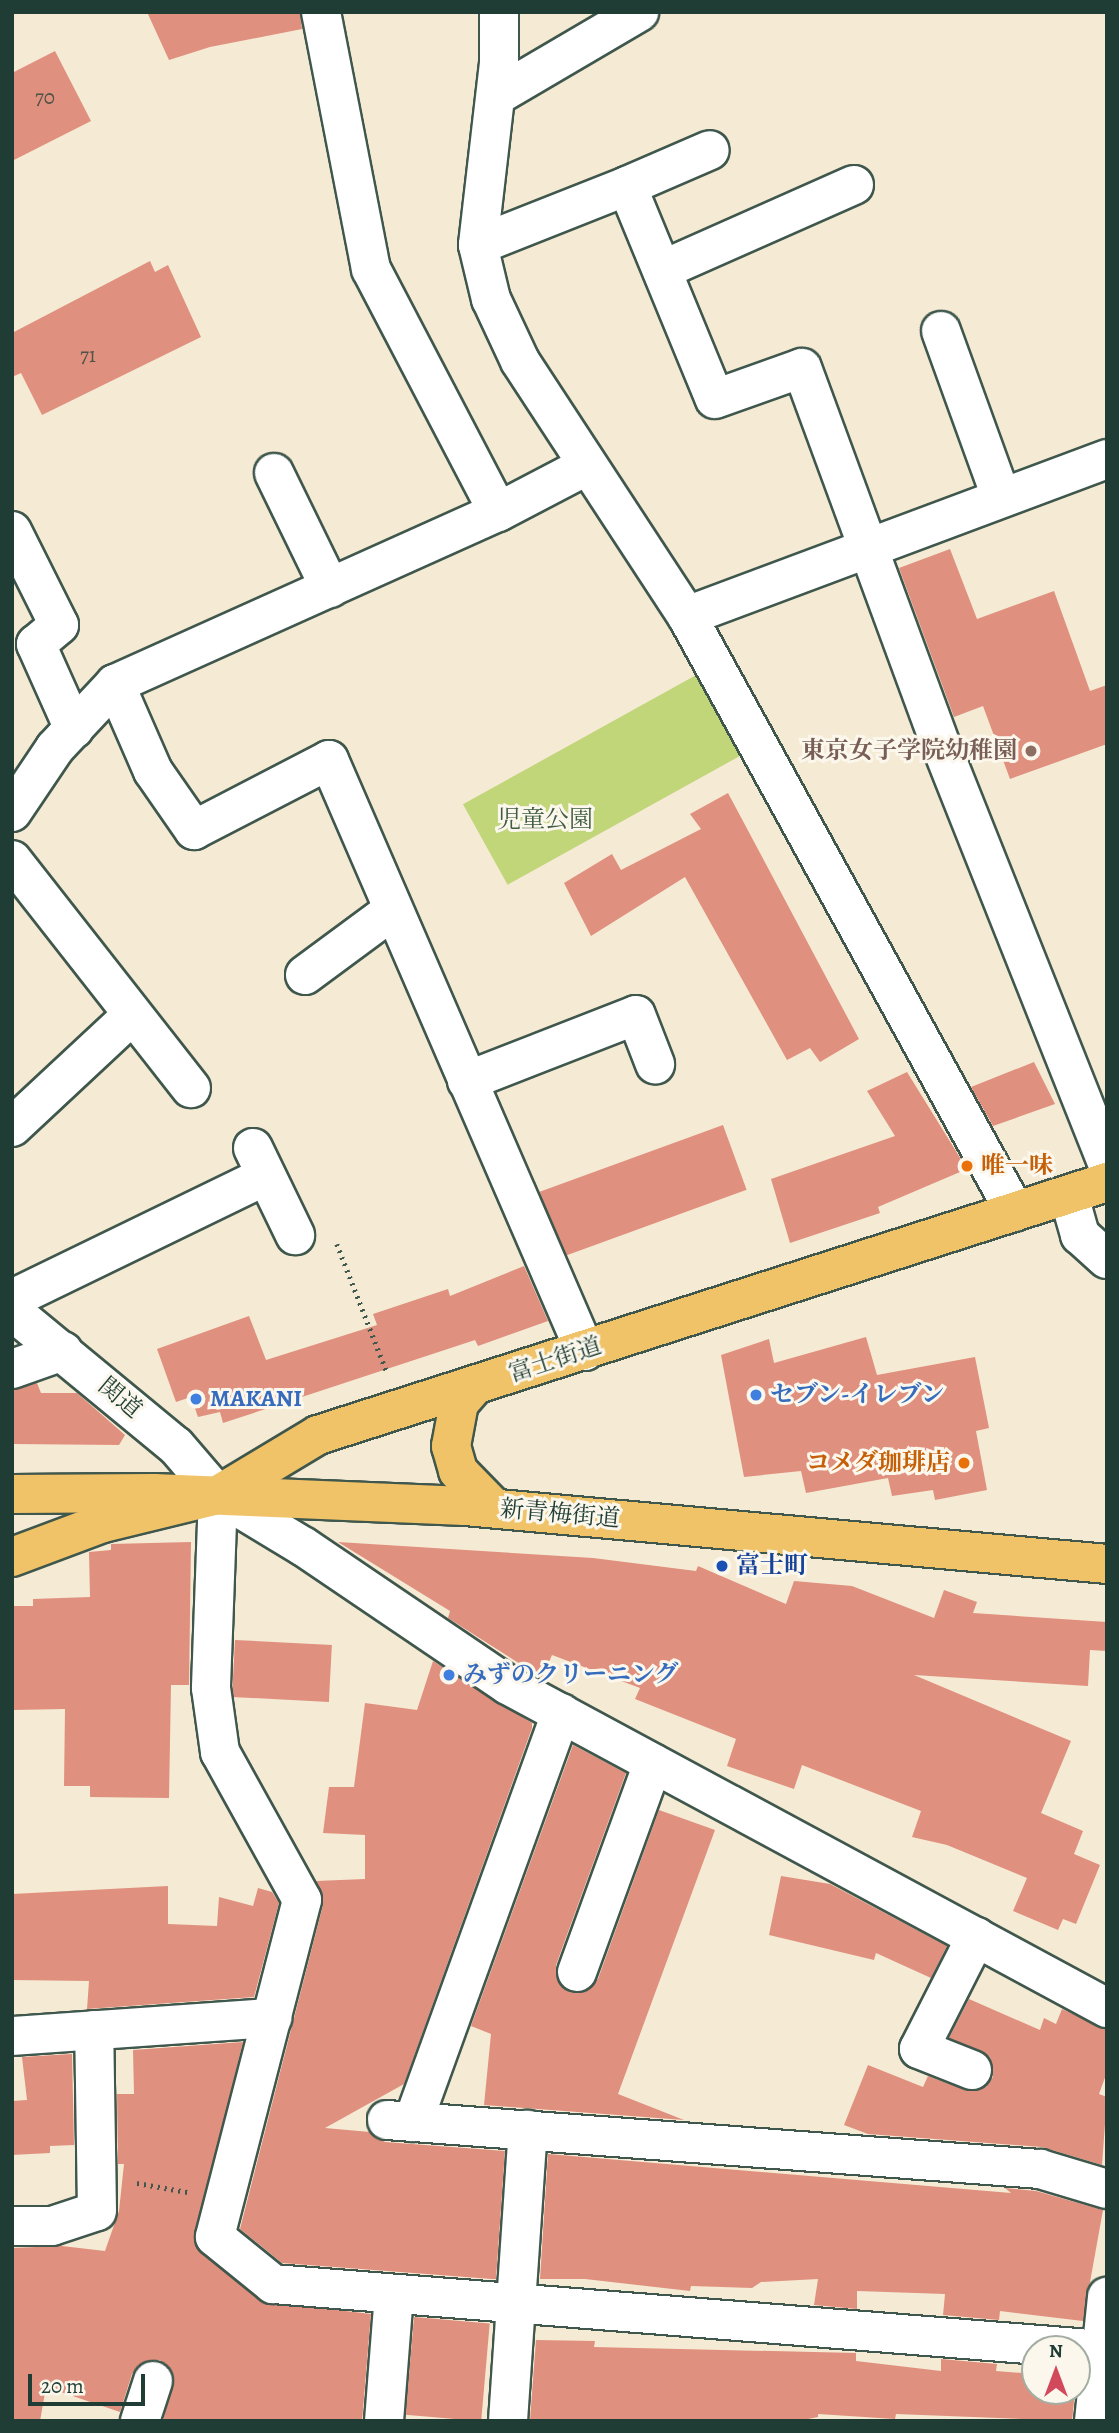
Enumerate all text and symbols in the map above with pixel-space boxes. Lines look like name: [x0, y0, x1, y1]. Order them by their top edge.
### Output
house number: 70: [35, 84, 55, 110]
house number: 71: [80, 342, 96, 368]
place label: 東京女子学院幼稚園: [801, 737, 1017, 765]
marker: 東京女子学院幼稚園: [1023, 743, 1039, 759]
park label: 児童公園: [497, 806, 593, 834]
place label: 唯一味: [981, 1152, 1053, 1180]
marker: 唯一味: [959, 1158, 975, 1174]
street label: 富士街道: [505, 1331, 605, 1389]
street label: 関道: [92, 1372, 148, 1424]
place label: セブン-イレブン: [770, 1381, 947, 1409]
place label: MAKANI: [210, 1385, 302, 1413]
marker: セブン-イレブン: [748, 1387, 764, 1403]
marker: MAKANI: [188, 1391, 204, 1407]
place label: コメダ珈琲店: [806, 1449, 950, 1477]
marker: コメダ珈琲店: [956, 1455, 972, 1471]
street label: 新青梅街道: [499, 1494, 621, 1534]
place label: 富士町: [736, 1552, 808, 1580]
marker: 富士町: [714, 1558, 730, 1574]
place label: みずのクリーニング: [463, 1661, 679, 1689]
marker: みずのクリーニング: [441, 1667, 457, 1683]
north arrow: [1021, 2335, 1091, 2405]
text: N: [1049, 2338, 1063, 2364]
scale bar: [32, 2360, 149, 2404]
text: 20 m: [41, 2372, 84, 2400]

